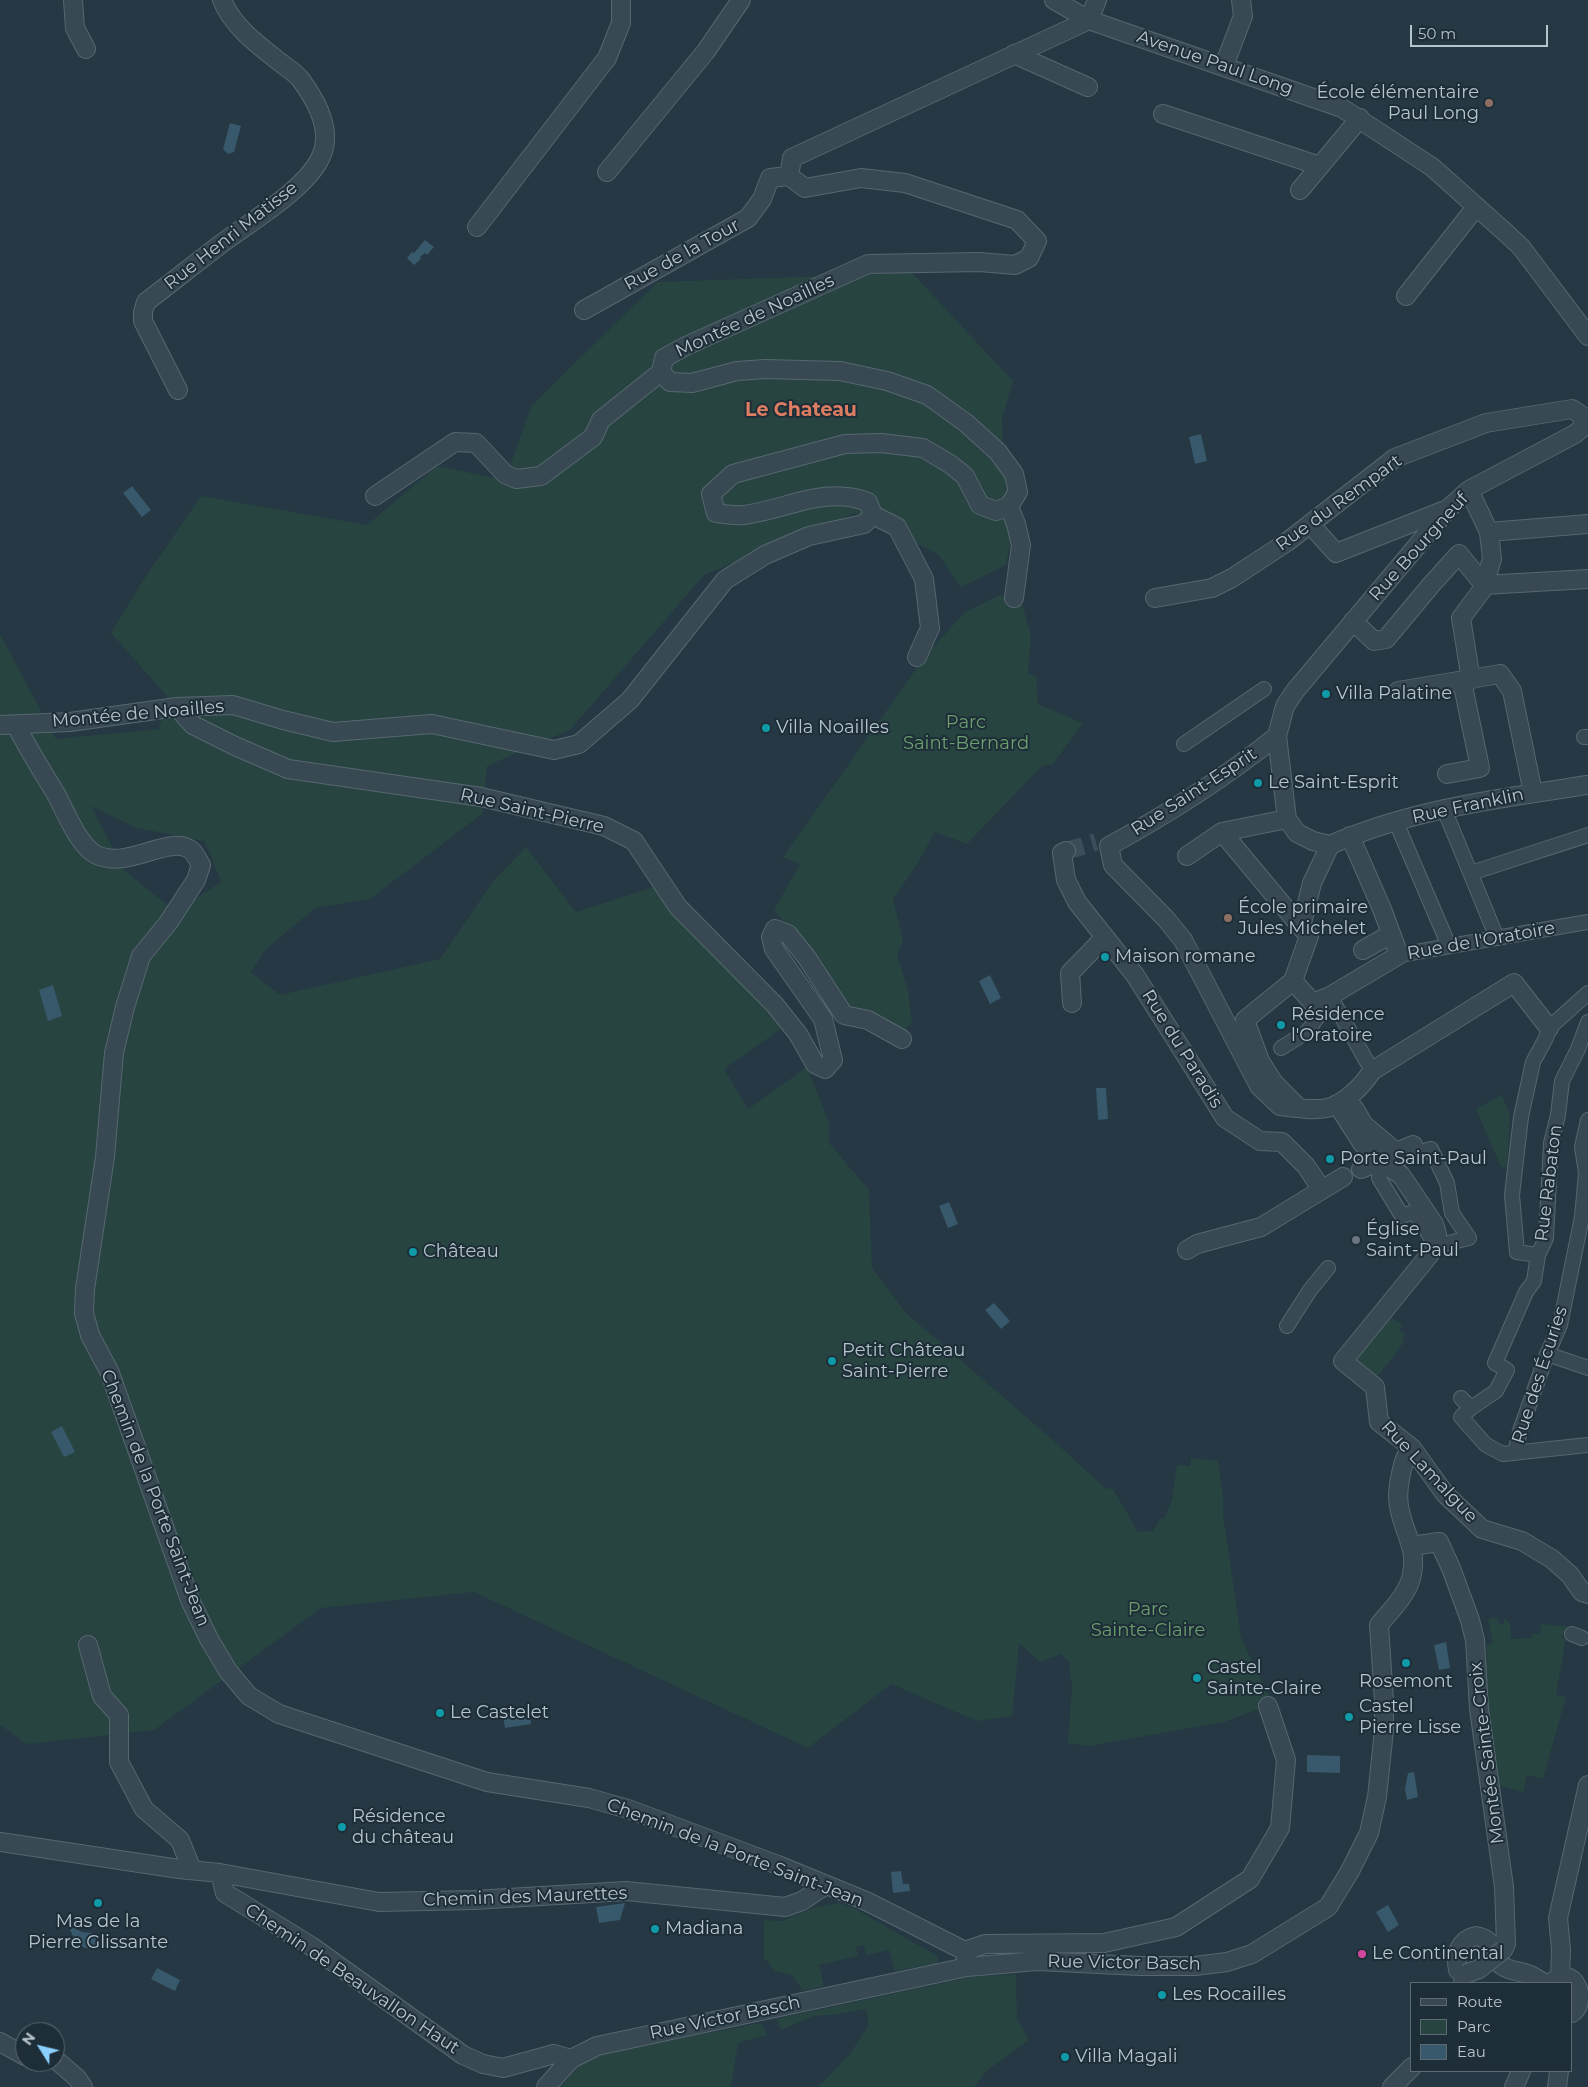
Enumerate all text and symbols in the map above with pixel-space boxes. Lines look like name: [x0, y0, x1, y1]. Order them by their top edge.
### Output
scale bar: [1413, 15, 1550, 47]
text: 50 m: [1418, 24, 1456, 43]
street label: Avenue Paul Long: [1134, 26, 1296, 100]
place label: École élémentaire Paul Long: [1316, 82, 1479, 125]
marker: École élémentaire Paul Long: [1483, 97, 1495, 109]
street label: Rue Henri Matisse: [160, 177, 302, 295]
street label: Rue de la Tour: [621, 214, 743, 296]
street label: Montée de Noailles: [672, 270, 838, 362]
district label: Le Chateau: [745, 399, 857, 421]
street label: Rue du Rempart: [1272, 450, 1406, 556]
street label: Rue Bourgneuf: [1365, 488, 1473, 606]
place label: Villa Palatine: [1336, 683, 1452, 705]
marker: Villa Palatine: [1320, 688, 1332, 700]
street label: Montée de Noailles: [51, 696, 225, 732]
park label: Parc Saint-Bernard: [903, 712, 1029, 754]
place label: Villa Noailles: [776, 717, 889, 739]
marker: Villa Noailles: [760, 722, 772, 734]
street label: Rue Saint-Esprit: [1127, 743, 1261, 841]
place label: Le Saint-Esprit: [1268, 772, 1399, 794]
marker: Le Saint-Esprit: [1252, 777, 1264, 789]
street label: Rue Saint-Pierre: [458, 784, 606, 838]
street label: Rue Franklin: [1410, 784, 1526, 828]
place label: École primaire Jules Michelet: [1238, 897, 1368, 940]
marker: École primaire Jules Michelet: [1222, 912, 1234, 924]
street label: Rue de l'Oratoire: [1405, 917, 1557, 965]
place label: Maison romane: [1115, 946, 1256, 968]
marker: Maison romane: [1099, 951, 1111, 963]
street label: Rue du Paradis: [1137, 986, 1227, 1112]
place label: Résidence l'Oratoire: [1291, 1004, 1385, 1046]
marker: Résidence l'Oratoire: [1275, 1019, 1287, 1031]
street label: Rue Rabaton: [1531, 1123, 1567, 1243]
place label: Porte Saint-Paul: [1340, 1148, 1487, 1170]
marker: Porte Saint-Paul: [1324, 1153, 1336, 1165]
place label: Église Saint-Paul: [1366, 1219, 1459, 1262]
marker: Église Saint-Paul: [1350, 1234, 1362, 1246]
place label: Château: [423, 1241, 499, 1263]
marker: Château: [407, 1246, 419, 1258]
street label: Rue des Écuries: [1508, 1304, 1572, 1446]
place label: Petit Château Saint-Pierre: [842, 1340, 965, 1382]
marker: Petit Château Saint-Pierre: [826, 1355, 838, 1367]
street label: Chemin de la Porte Saint-Jean: [96, 1367, 214, 1629]
street label: Rue Lamalgue: [1376, 1416, 1482, 1528]
park label: Parc Sainte-Claire: [1091, 1599, 1205, 1642]
place label: Castel Sainte-Claire: [1207, 1657, 1322, 1700]
marker: Rosemont: [1400, 1657, 1412, 1669]
street label: Montée Sainte-Croix: [1465, 1661, 1509, 1845]
place label: Rosemont: [1359, 1671, 1453, 1693]
marker: Castel Sainte-Claire: [1191, 1672, 1203, 1684]
place label: Castel Pierre Lisse: [1359, 1696, 1461, 1738]
place label: Le Castelet: [450, 1702, 549, 1724]
marker: Le Castelet: [434, 1707, 446, 1719]
marker: Castel Pierre Lisse: [1343, 1711, 1355, 1723]
street label: Chemin de la Porte Saint-Jean: [604, 1794, 866, 1912]
place label: Résidence du château: [352, 1806, 454, 1848]
marker: Résidence du château: [336, 1821, 348, 1833]
street label: Chemin des Maurettes: [422, 1883, 628, 1911]
marker: Mas de la Pierre Glissante: [92, 1897, 104, 1909]
street label: Chemin de Beauvallon Haut: [241, 1899, 463, 2059]
place label: Mas de la Pierre Glissante: [28, 1911, 168, 1954]
place label: Madiana: [665, 1918, 743, 1940]
marker: Madiana: [649, 1923, 661, 1935]
place label: Le Continental: [1372, 1943, 1504, 1965]
marker: Le Continental: [1356, 1948, 1368, 1960]
street label: Rue Victor Basch: [1047, 1951, 1201, 1975]
legend: [1410, 1982, 1573, 2072]
place label: Les Rocailles: [1172, 1984, 1286, 2006]
marker: Les Rocailles: [1156, 1989, 1168, 2001]
street label: Rue Victor Basch: [648, 1991, 802, 2045]
text: Route: [1457, 1992, 1502, 2011]
text: Parc: [1457, 2017, 1491, 2036]
north arrow: [15, 2022, 65, 2072]
text: N: [18, 2029, 39, 2049]
text: Eau: [1457, 2042, 1486, 2061]
place label: Villa Magali: [1075, 2046, 1178, 2068]
marker: Villa Magali: [1059, 2051, 1071, 2063]

